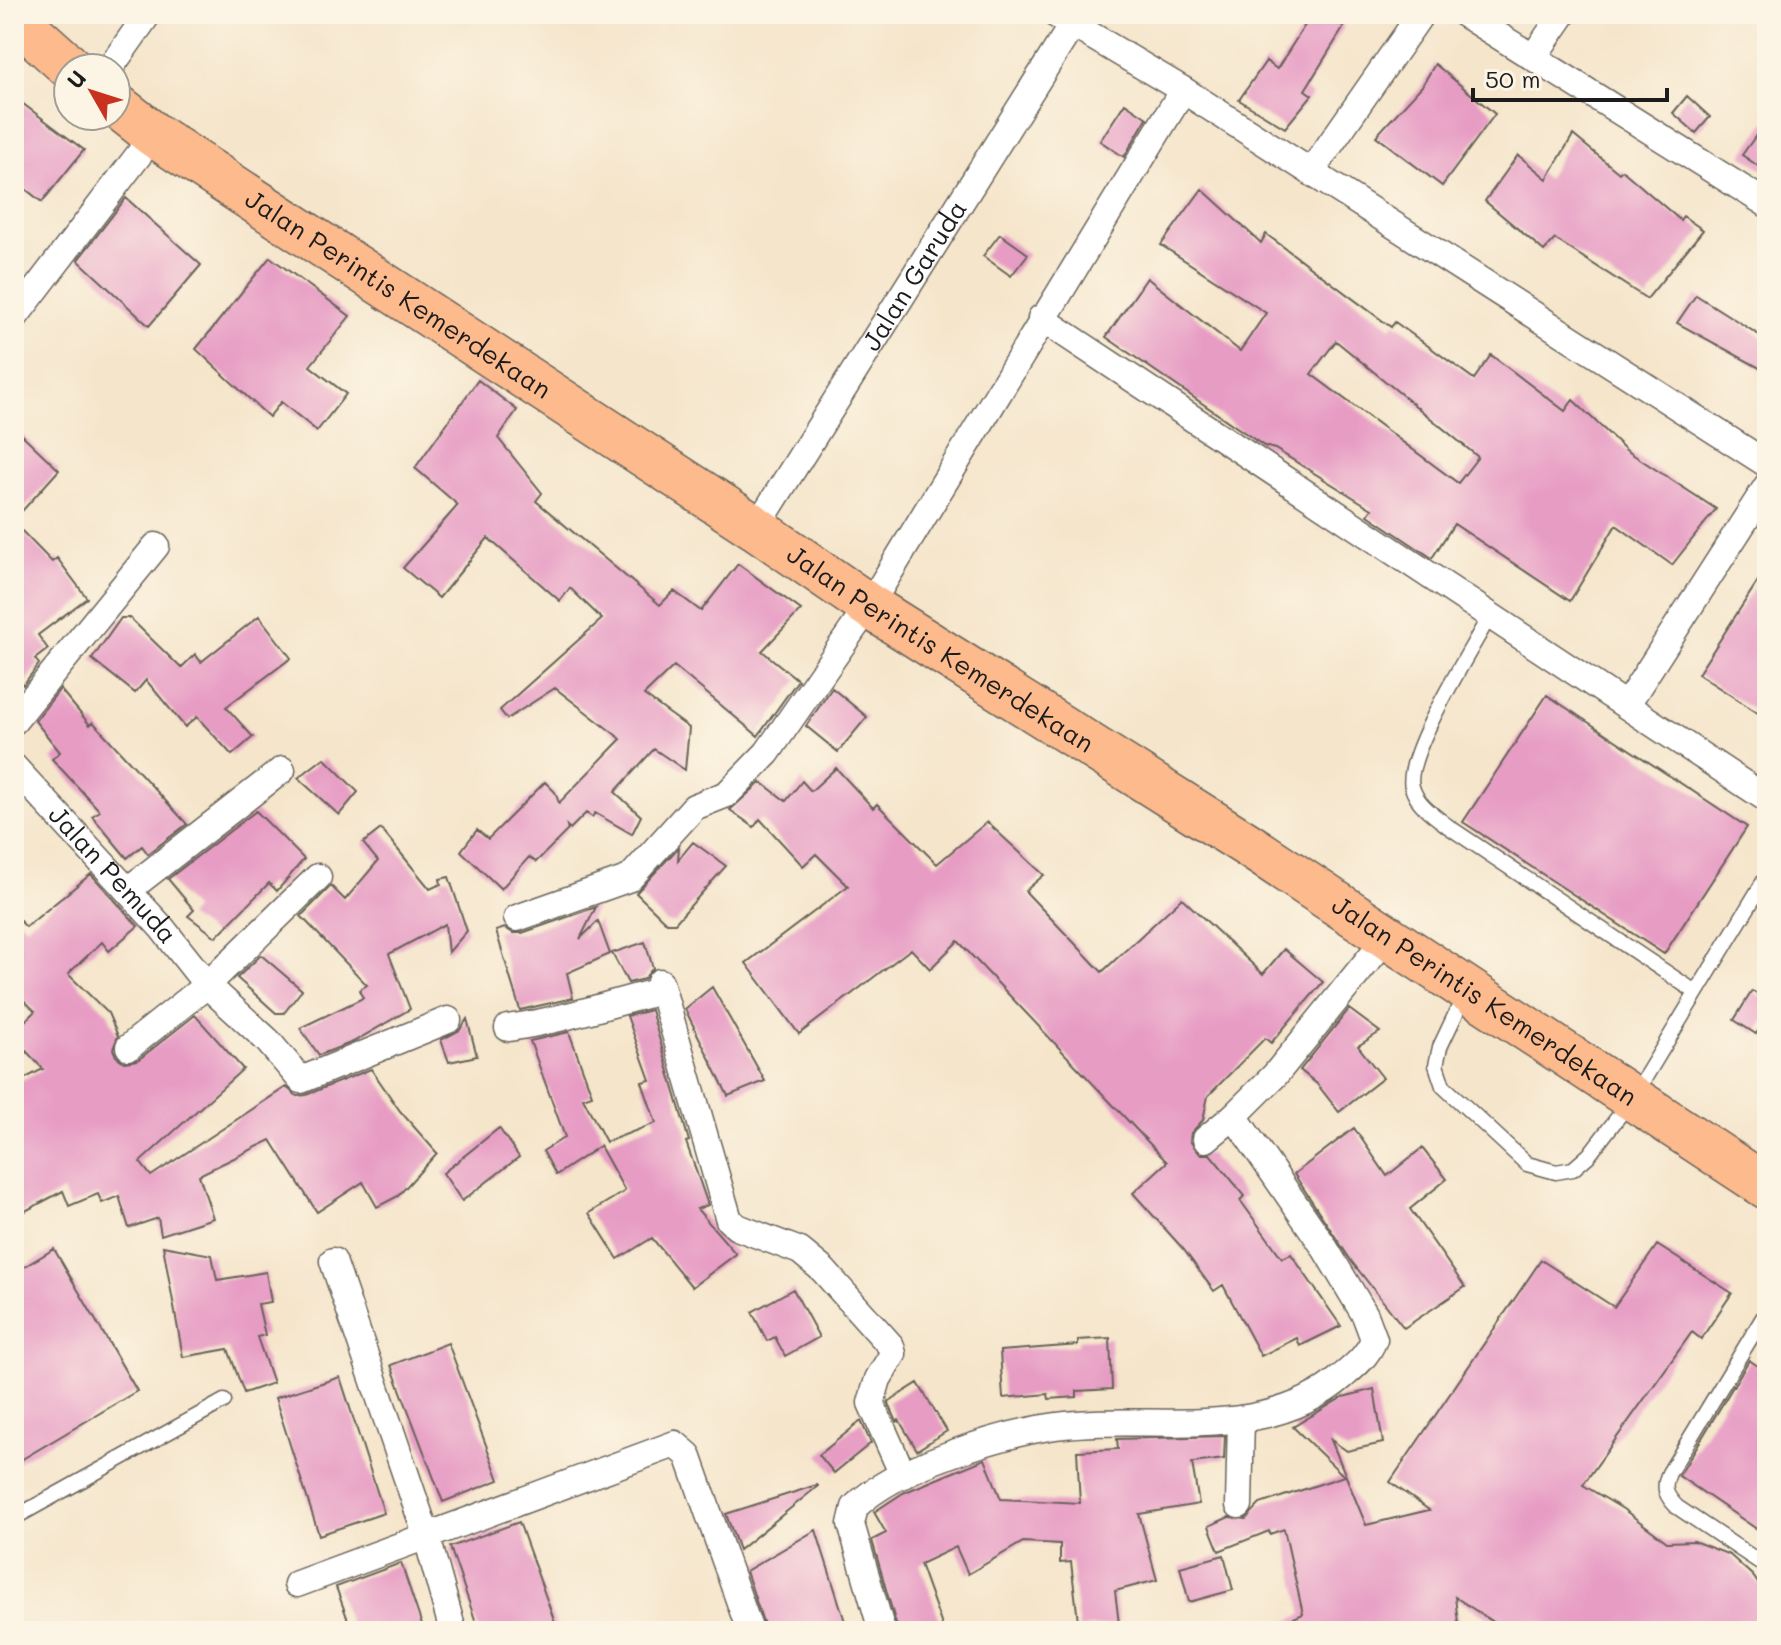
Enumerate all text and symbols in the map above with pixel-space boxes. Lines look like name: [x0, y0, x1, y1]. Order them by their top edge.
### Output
north arrow: [52, 52, 132, 132]
scale bar: [1473, 52, 1667, 102]
text: 50 m: [1485, 63, 1541, 94]
text: U: [60, 64, 92, 94]
street label: Jalan Perintis Kemerdekaan: [239, 181, 558, 406]
street label: Jalan Garuda: [854, 194, 974, 357]
street label: Jalan Perintis Kemerdekaan: [781, 537, 1101, 760]
street label: Jalan Pemuda: [42, 798, 185, 950]
street label: Jalan Perintis Kemerdekaan: [1326, 887, 1644, 1113]

